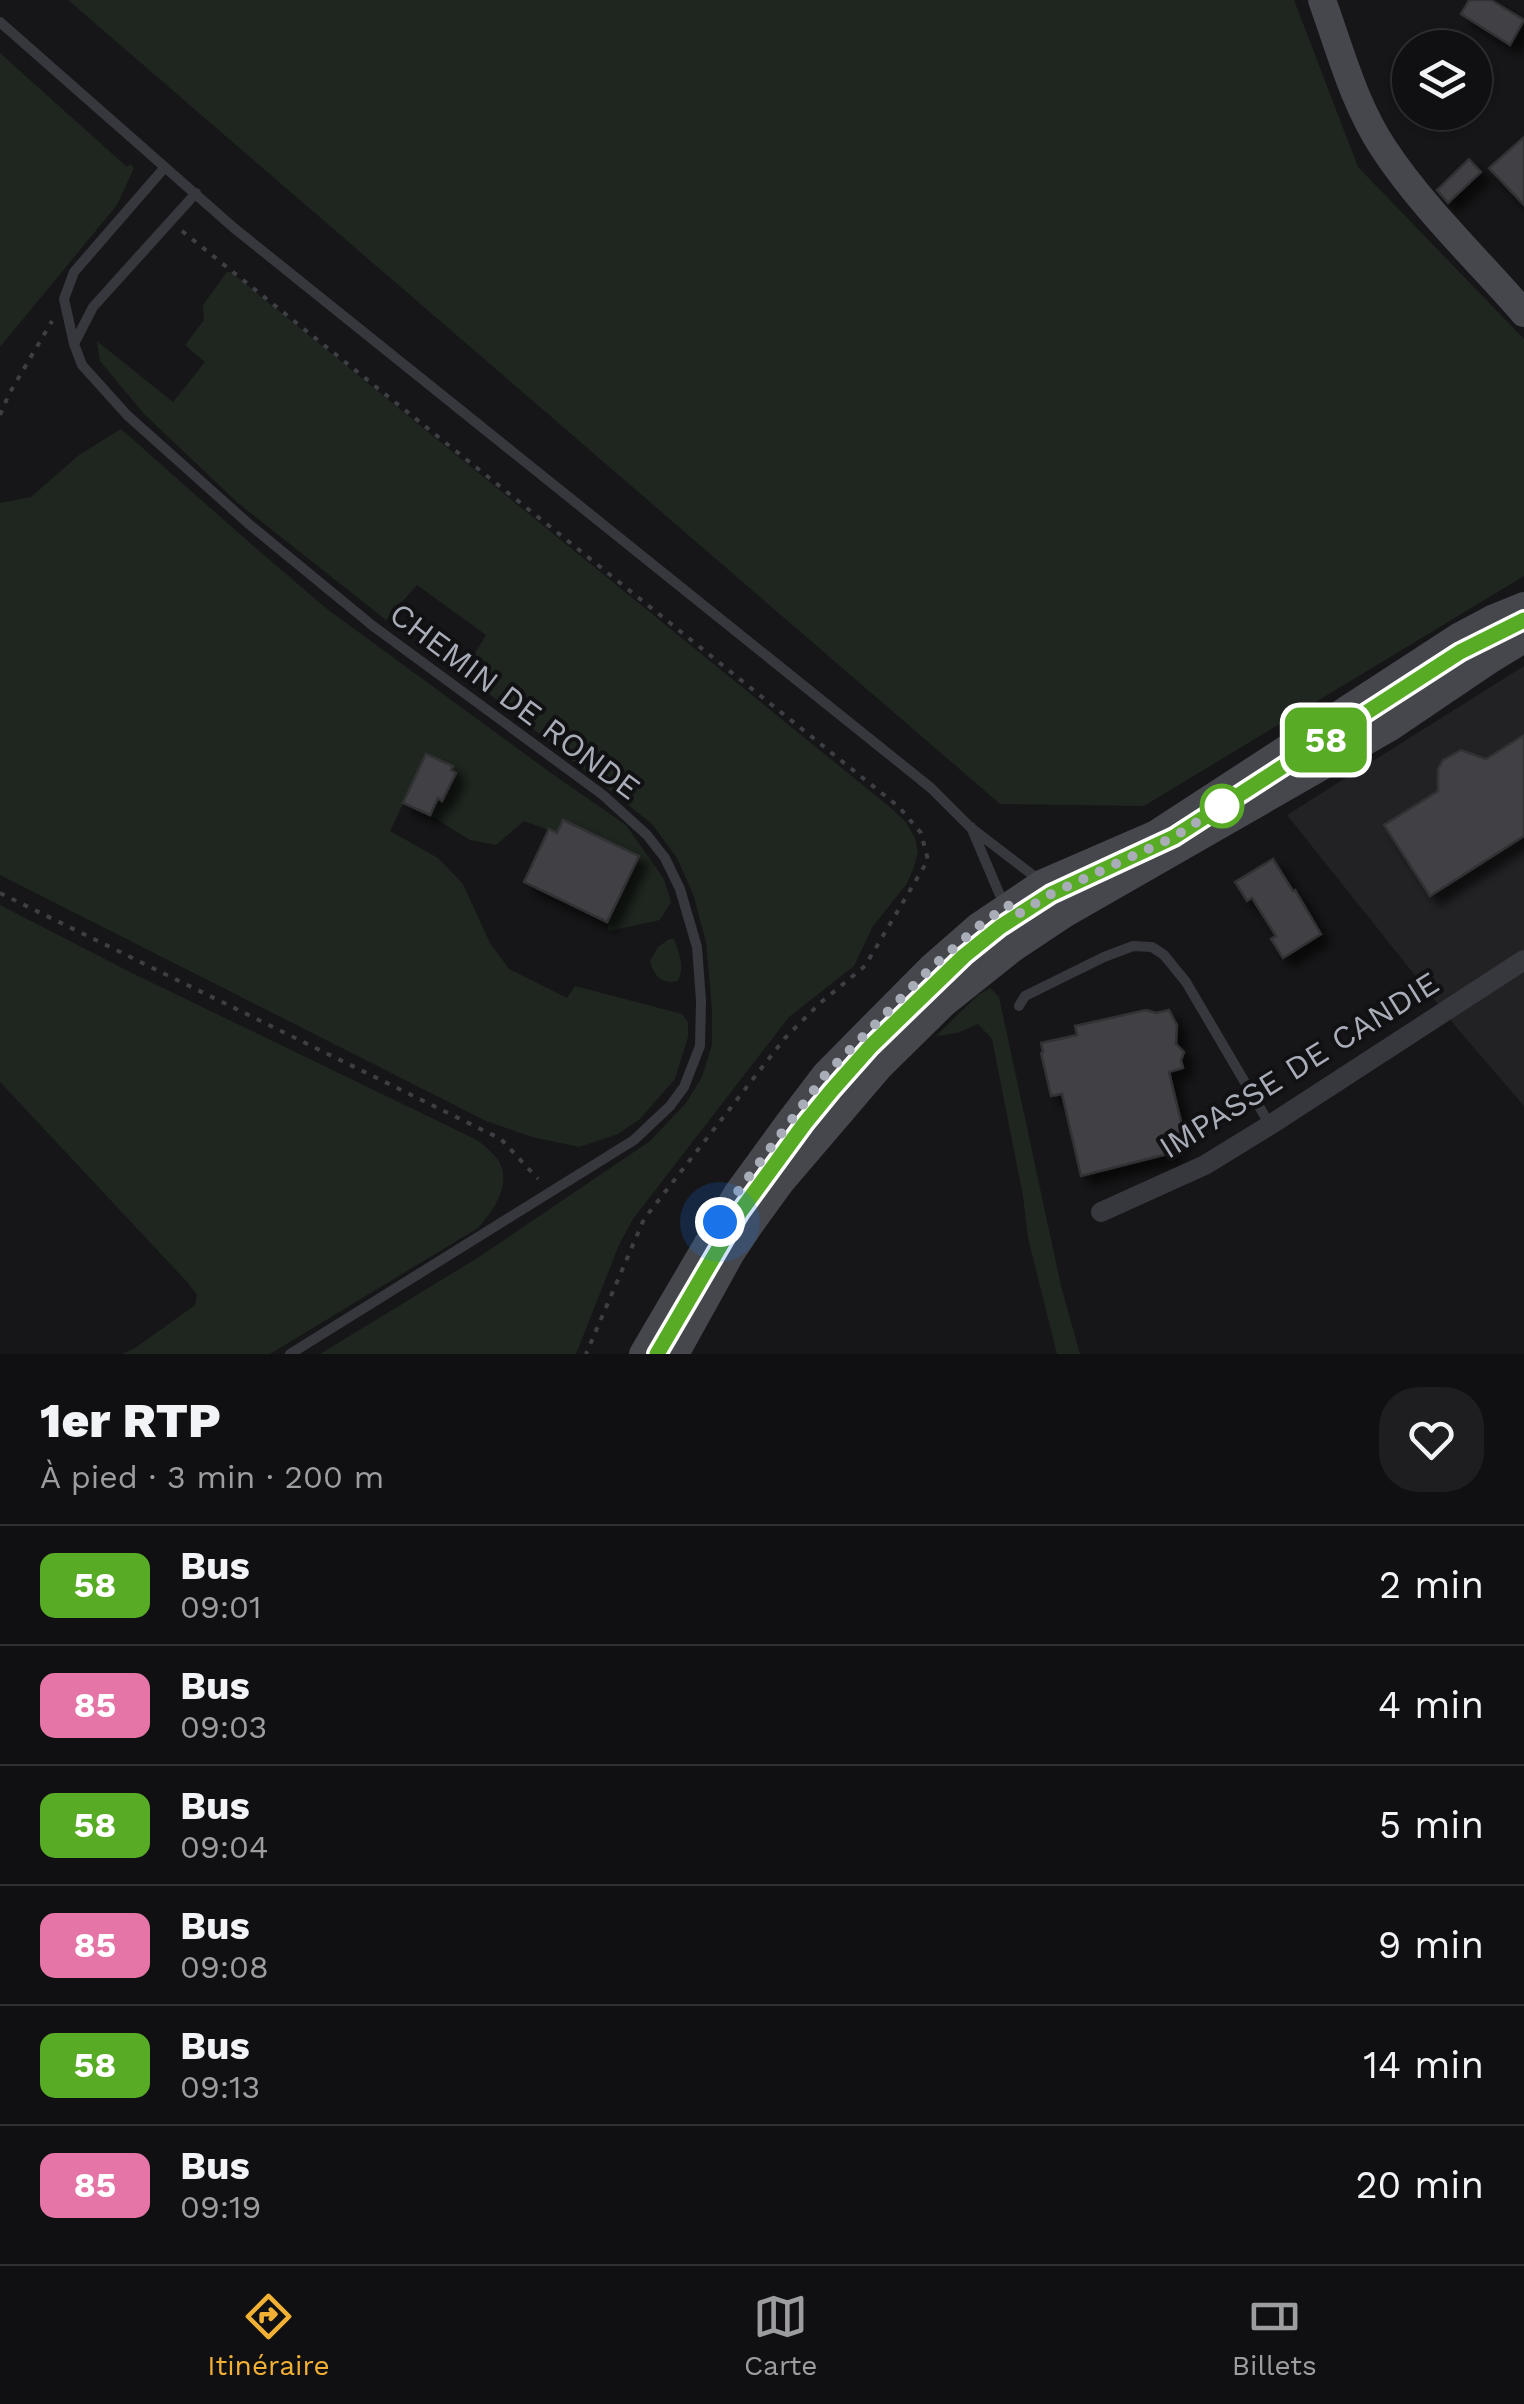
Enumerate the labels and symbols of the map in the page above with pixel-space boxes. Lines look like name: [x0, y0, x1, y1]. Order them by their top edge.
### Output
street label: CHEMIN DE RONDE: [382, 595, 648, 807]
line badge: 58: [1281, 708, 1371, 772]
unlabelled marker: [1201, 785, 1243, 827]
street label: IMPASSE DE CANDIE: [1152, 964, 1446, 1166]
your location: [695, 1197, 745, 1247]

